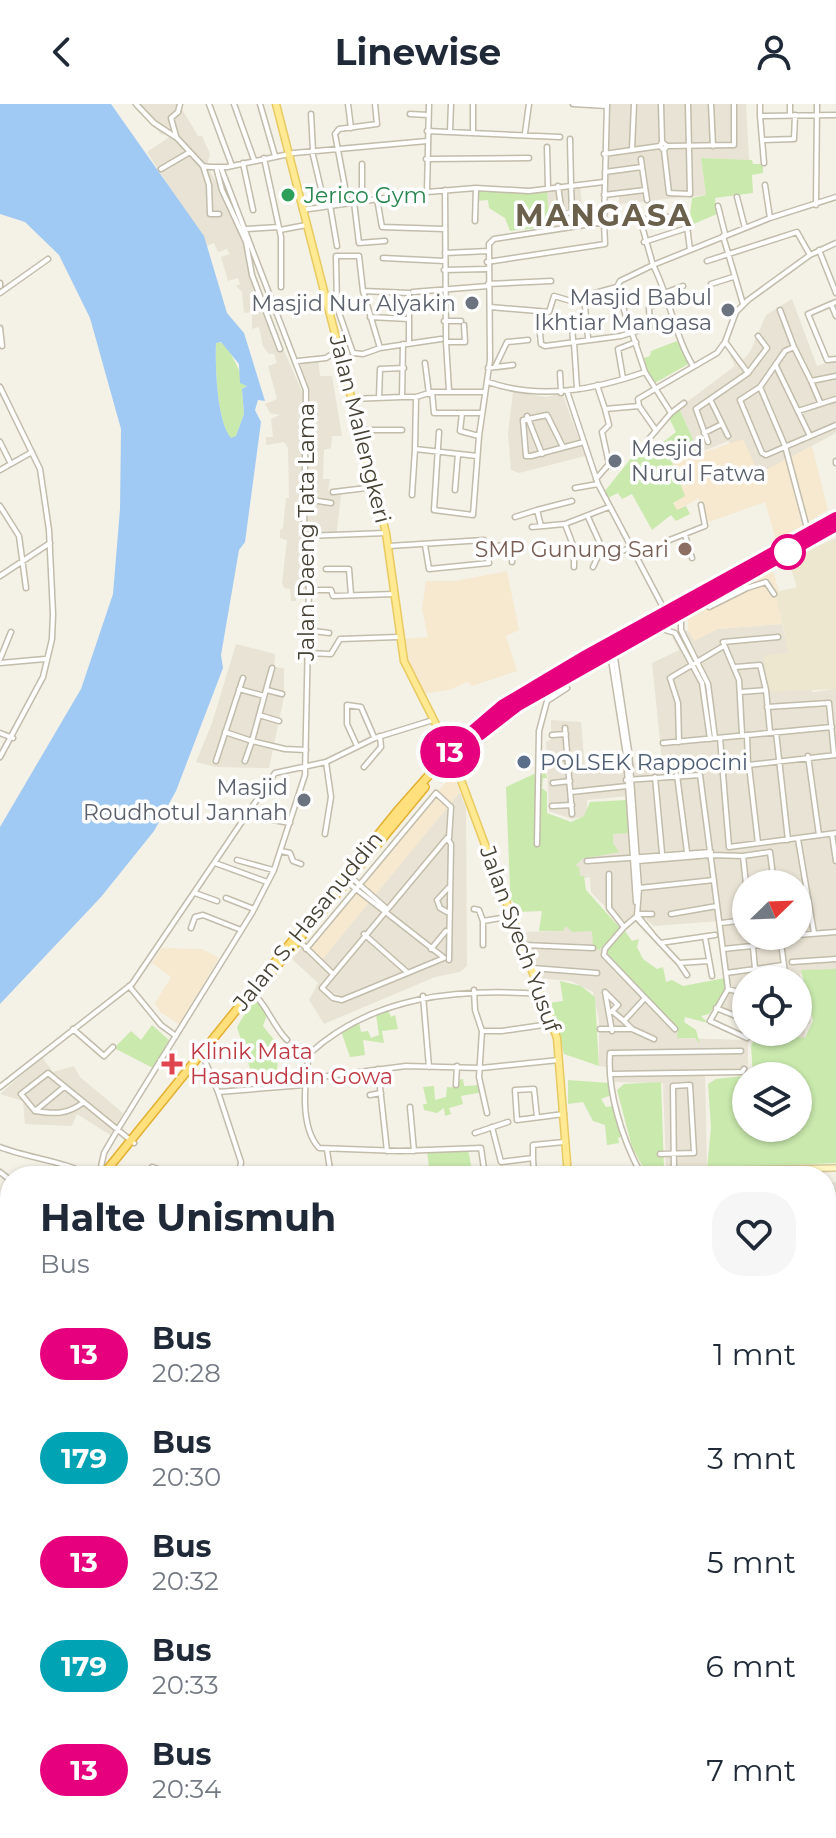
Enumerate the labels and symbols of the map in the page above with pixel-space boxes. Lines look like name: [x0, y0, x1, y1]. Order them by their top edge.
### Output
place label: Jerico Gym: [303, 182, 427, 209]
marker: Jerico Gym: [279, 186, 297, 204]
district label: MANGASA: [515, 197, 693, 234]
place label: Masjid Babul Ikhtiar Mangasa: [534, 284, 712, 336]
place label: Masjid Nur Alyakin: [251, 290, 456, 317]
marker: Masjid Nur Alyakin: [463, 294, 481, 312]
marker: Masjid Babul Ikhtiar Mangasa: [719, 301, 737, 319]
street label: Jalan Mallengkeri: [323, 331, 396, 526]
street label: Jalan Daeng Tata Lama: [293, 403, 320, 662]
place label: Mesjid Nurul Fatwa: [631, 435, 766, 487]
marker: Mesjid Nurul Fatwa: [606, 452, 624, 470]
unlabelled marker: [771, 535, 805, 569]
place label: SMP Gunung Sari: [475, 536, 669, 563]
marker: SMP Gunung Sari: [676, 540, 694, 558]
line badge: 13: [414, 726, 486, 778]
place label: POLSEK Rappocini: [540, 749, 748, 776]
marker: POLSEK Rappocini: [515, 753, 533, 771]
place label: Masjid Roudhotul Jannah: [83, 774, 288, 826]
marker: Masjid Roudhotul Jannah: [295, 791, 313, 809]
street label: Jalan S. Hasanuddin: [227, 826, 389, 1017]
street label: Jalan Syech Yusuf: [473, 841, 567, 1037]
north arrow: [732, 870, 812, 950]
place label: Klinik Mata Hasanuddin Gowa: [190, 1038, 393, 1090]
marker: Klinik Mata Hasanuddin Gowa: [161, 1053, 183, 1075]

